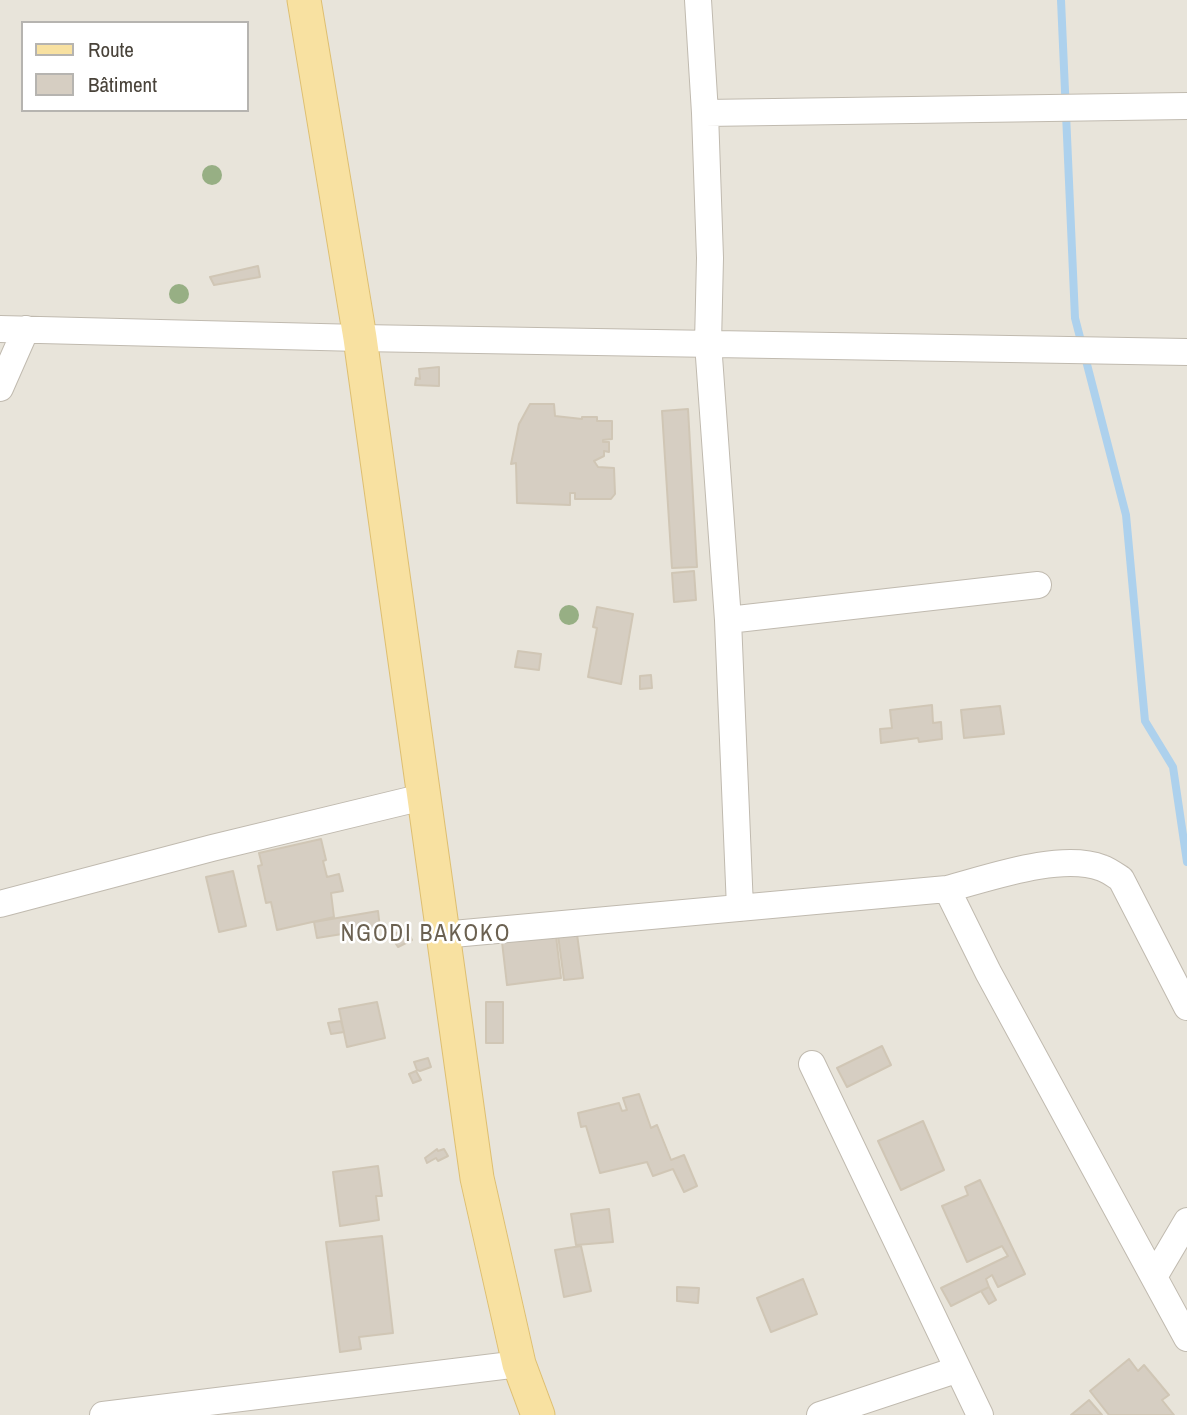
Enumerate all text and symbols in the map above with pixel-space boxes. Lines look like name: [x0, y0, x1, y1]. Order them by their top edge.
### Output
legend: [21, 21, 248, 112]
text: Route: [88, 35, 134, 64]
text: Bâtiment: [88, 70, 157, 99]
district label: NGODI BAKOKO: [342, 921, 510, 949]

